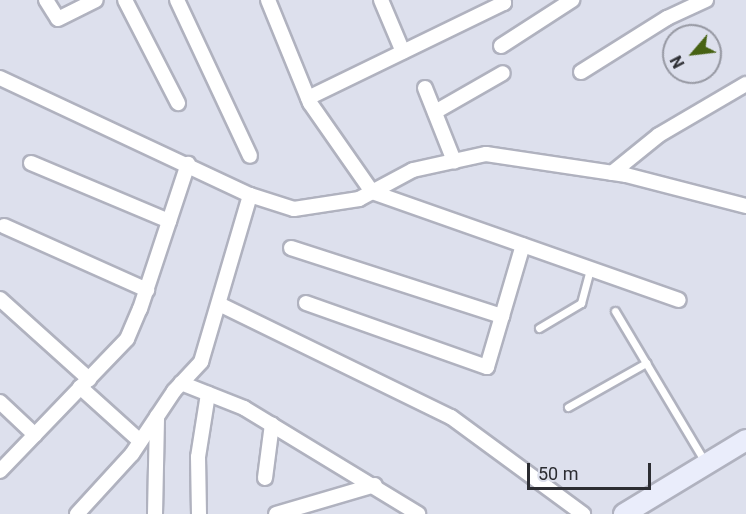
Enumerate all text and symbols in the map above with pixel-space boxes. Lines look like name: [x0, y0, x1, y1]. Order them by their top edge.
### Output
north arrow: [662, 24, 722, 84]
text: N: [666, 52, 688, 71]
scale bar: [530, 451, 654, 489]
text: 50 m: [538, 463, 578, 484]

